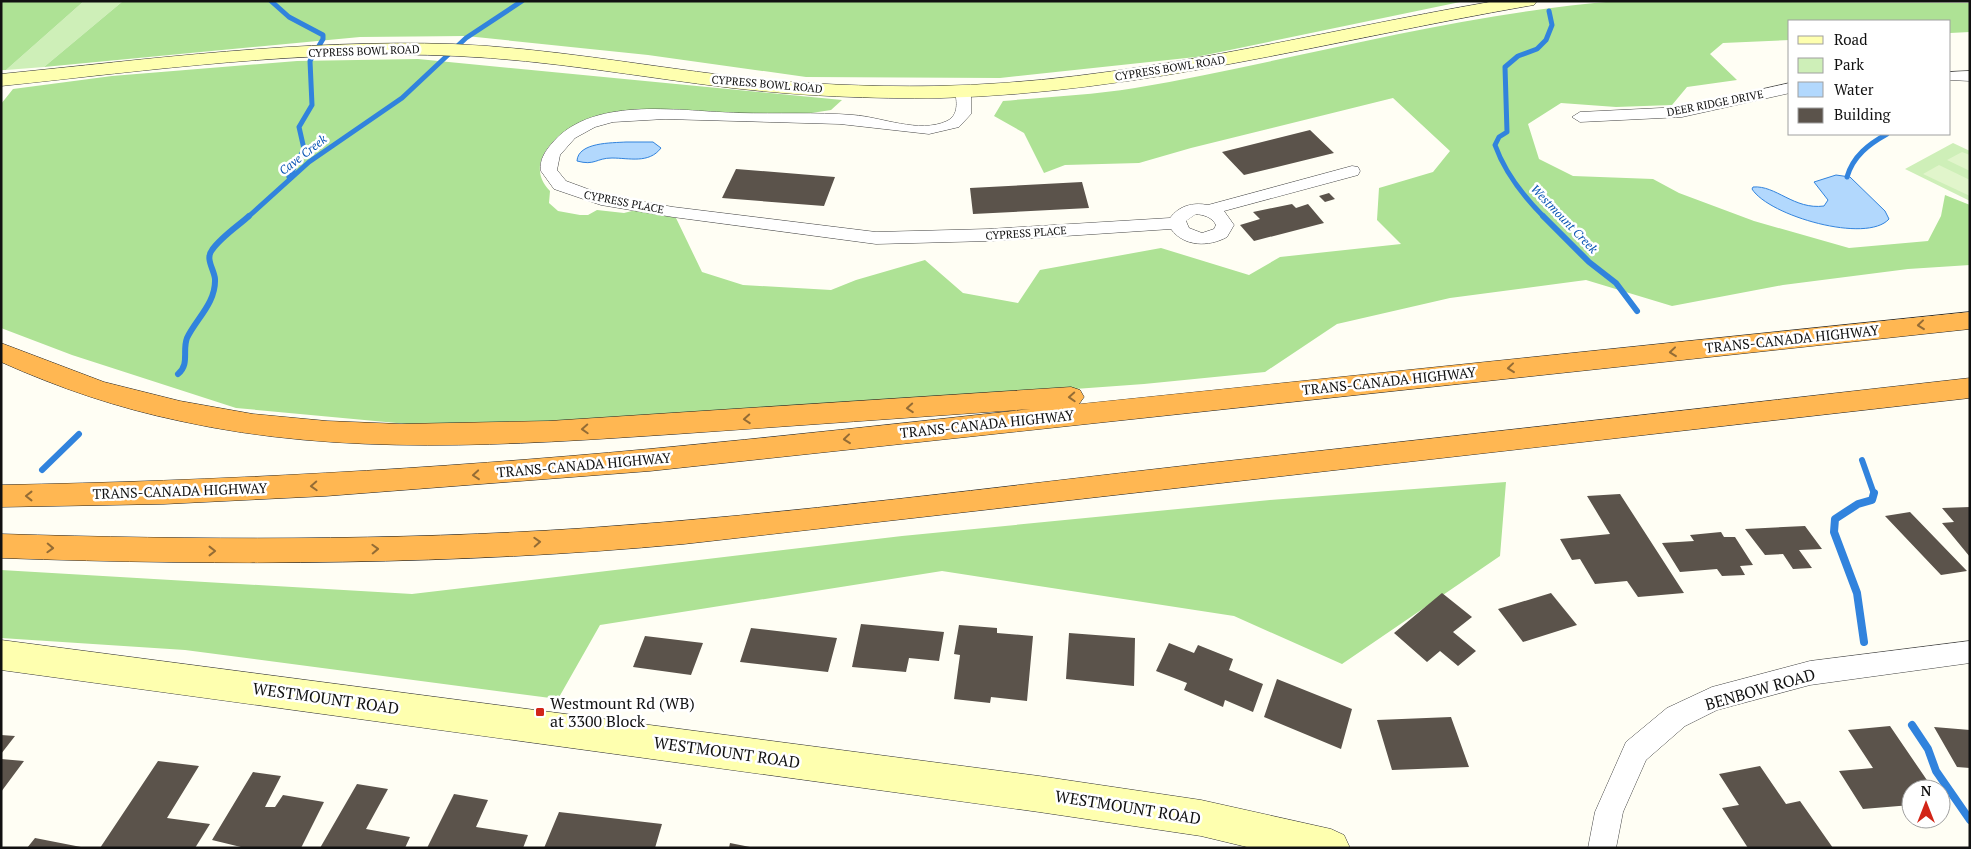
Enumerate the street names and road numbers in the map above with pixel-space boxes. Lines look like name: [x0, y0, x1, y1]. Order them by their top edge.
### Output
street label: CYPRESS BOWL ROAD: [308, 42, 420, 60]
street label: CYPRESS BOWL ROAD: [1114, 52, 1226, 84]
street label: CYPRESS BOWL ROAD: [711, 72, 823, 96]
street label: DEER RIDGE DRIVE: [1665, 87, 1765, 119]
street label: CYPRESS PLACE: [583, 187, 665, 217]
street label: CYPRESS PLACE: [985, 223, 1067, 243]
street label: TRANS-CANADA HIGHWAY: [1704, 320, 1881, 357]
street label: TRANS-CANADA HIGHWAY: [1301, 362, 1478, 399]
street label: TRANS-CANADA HIGHWAY: [899, 405, 1076, 442]
street label: TRANS-CANADA HIGHWAY: [496, 447, 673, 482]
street label: TRANS-CANADA HIGHWAY: [92, 478, 269, 503]
street label: BENBOW ROAD: [1702, 663, 1818, 715]
street label: WESTMOUNT ROAD: [251, 677, 401, 719]
street label: WESTMOUNT ROAD: [652, 731, 802, 773]
street label: WESTMOUNT ROAD: [1053, 785, 1203, 829]

